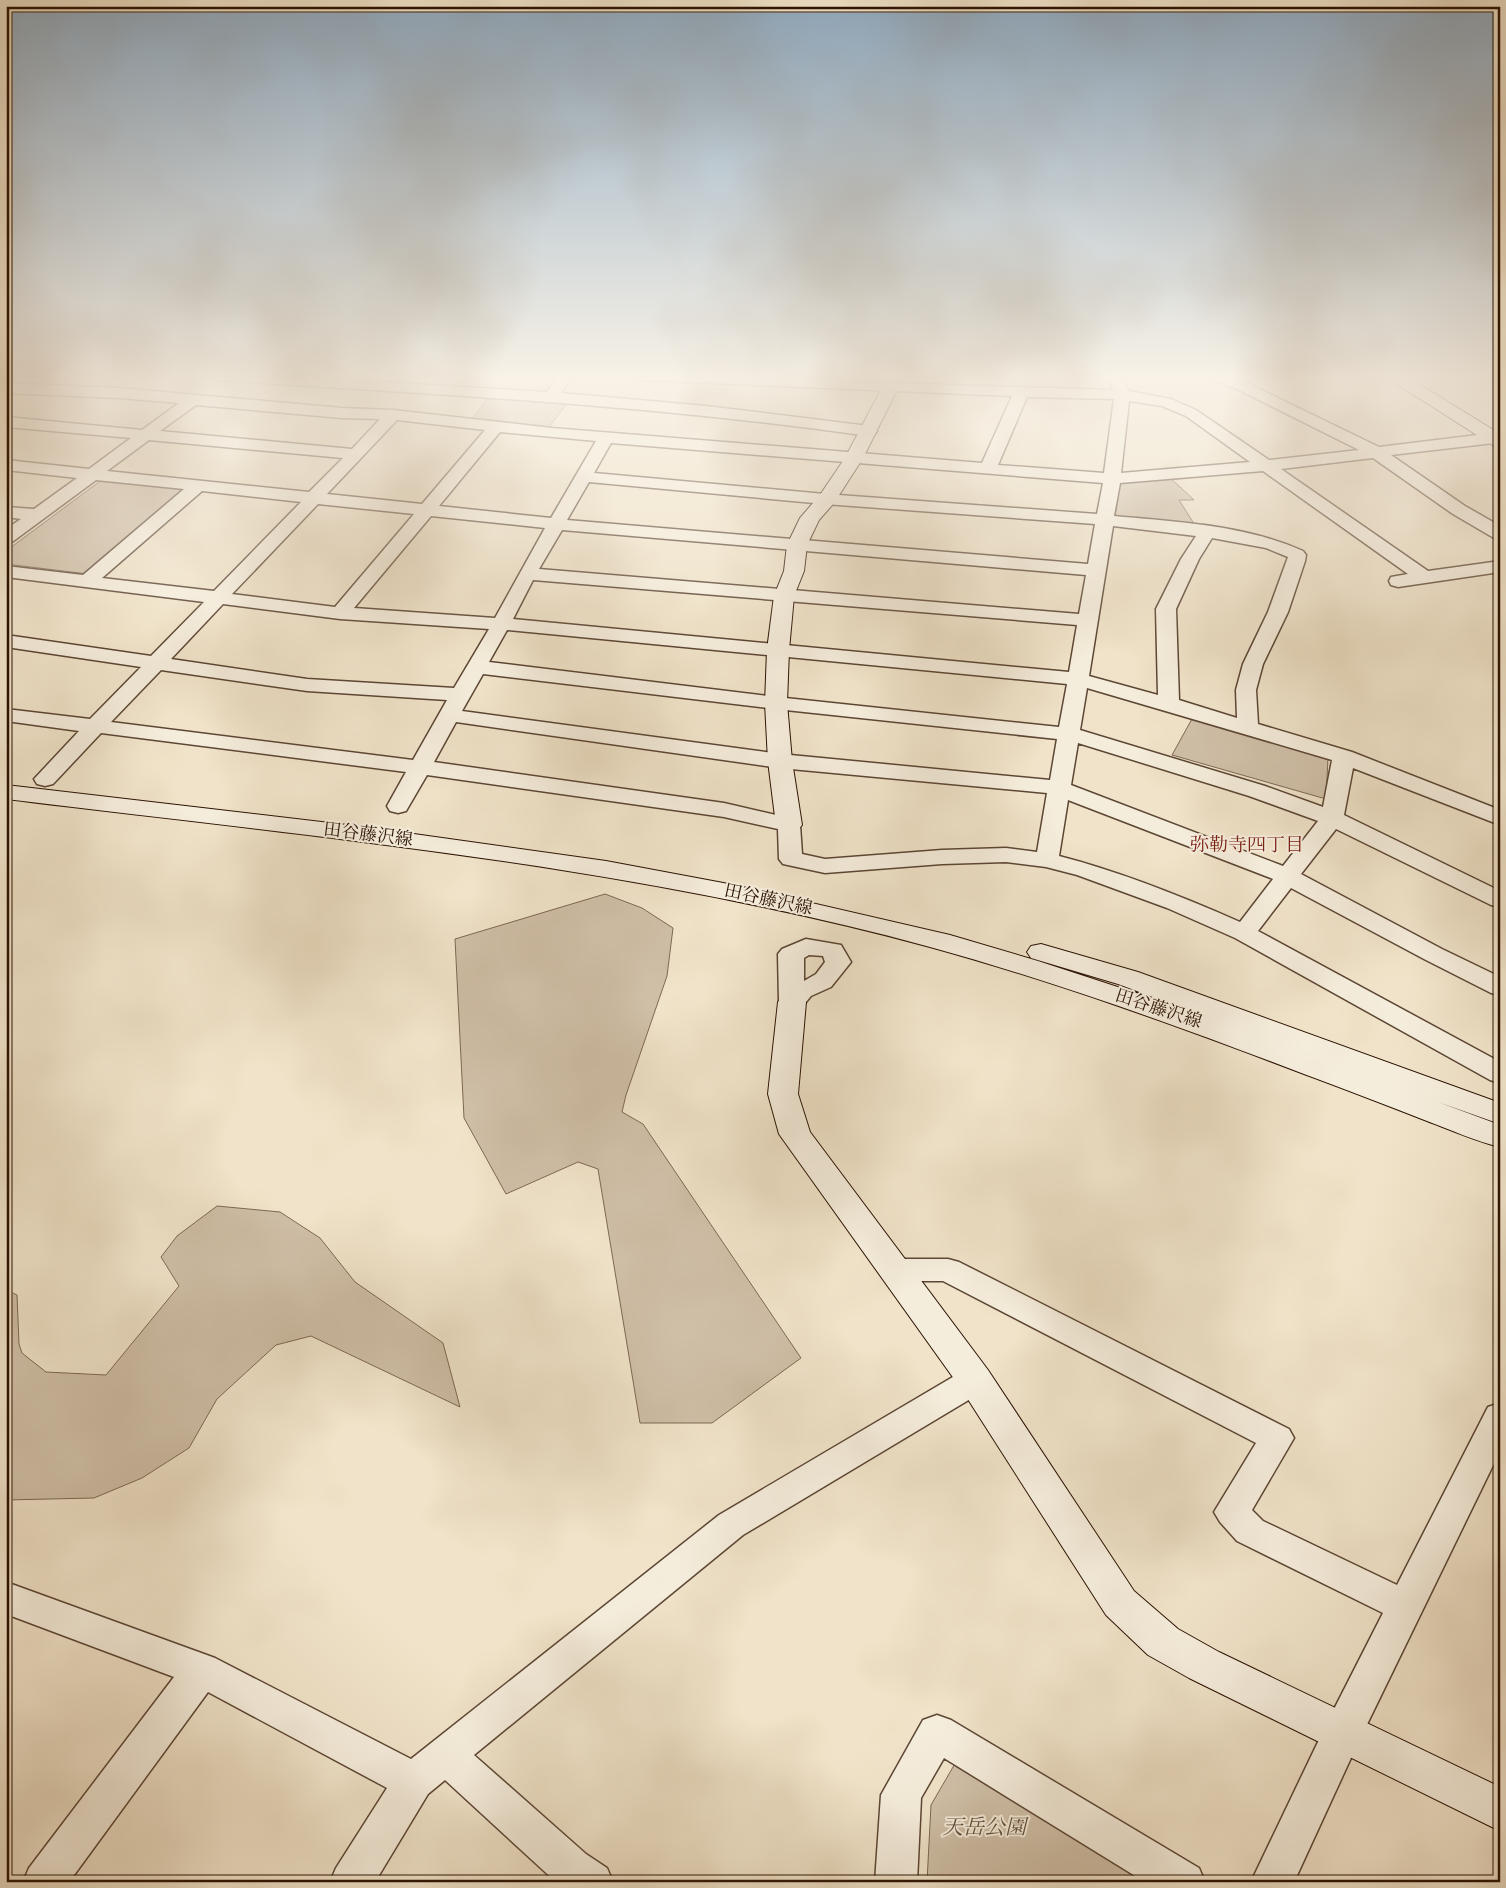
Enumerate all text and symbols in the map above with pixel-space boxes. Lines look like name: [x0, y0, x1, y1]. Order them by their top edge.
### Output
street label: 田谷藤沢線: [322, 818, 414, 854]
district label: 弥勒寺四丁目: [1190, 833, 1304, 860]
street label: 田谷藤沢線: [721, 879, 815, 923]
street label: 田谷藤沢線: [1111, 984, 1205, 1036]
park label: 天岳公園: [942, 1814, 1029, 1844]

